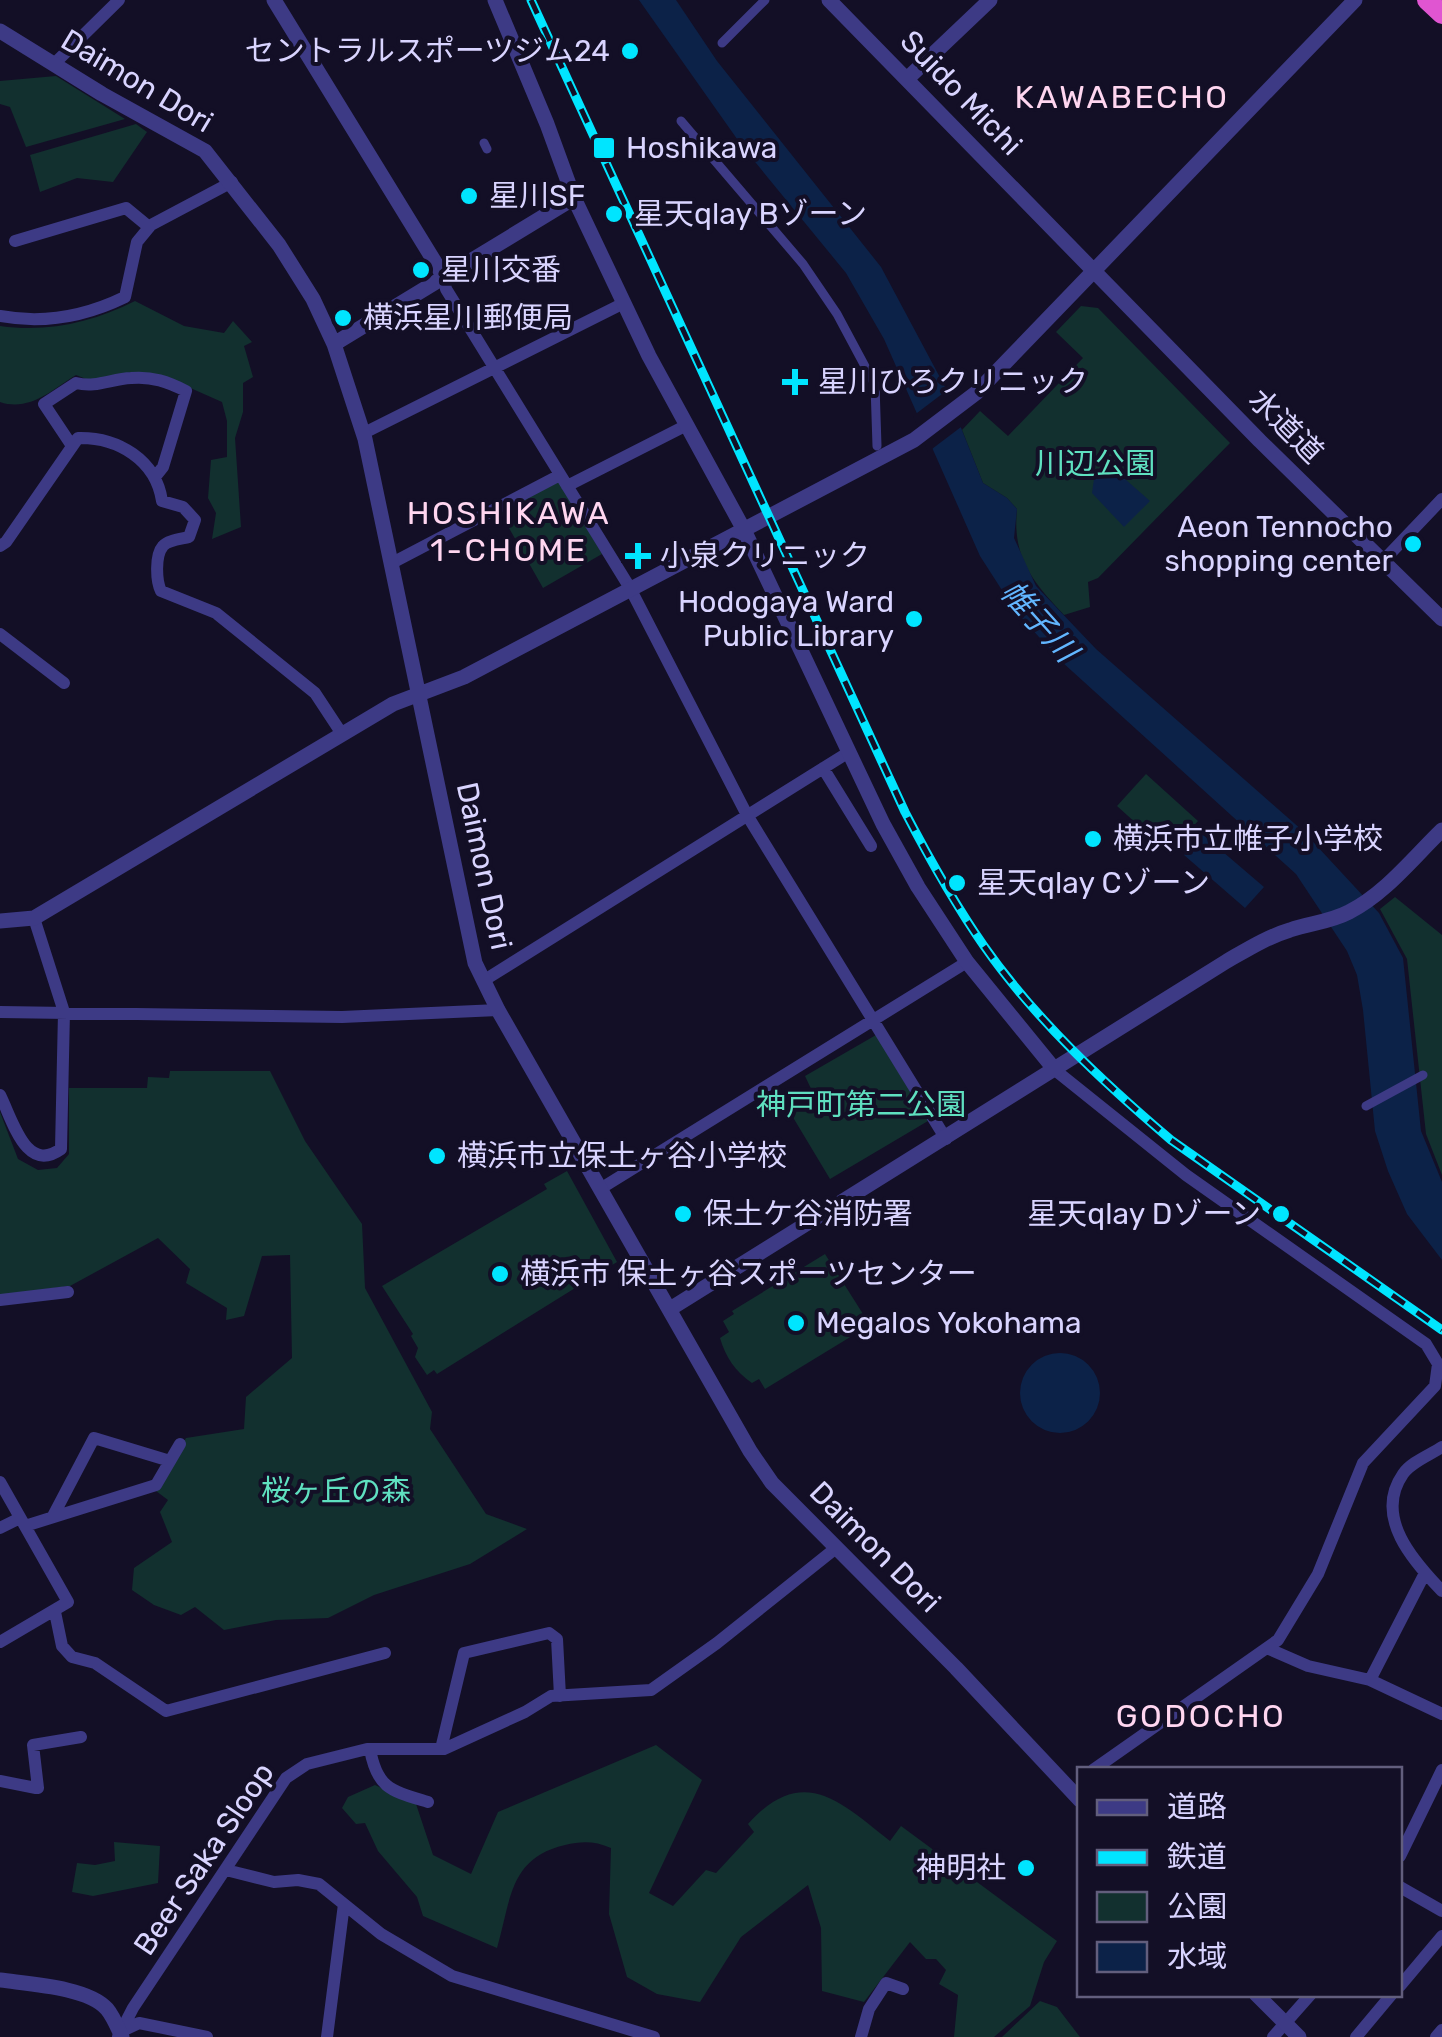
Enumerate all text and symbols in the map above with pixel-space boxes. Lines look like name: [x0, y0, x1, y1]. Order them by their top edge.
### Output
street label: Daimon Dori: [55, 22, 219, 140]
street label: Suido Michi: [893, 23, 1029, 163]
place label: セントラルスポーツジム24: [245, 33, 610, 69]
marker: セントラルスポーツジム24: [619, 40, 641, 62]
district label: KAWABECHO: [1015, 78, 1229, 116]
place label: Hoshikawa: [626, 130, 777, 166]
marker: Hoshikawa: [591, 135, 617, 161]
place label: 星川SF: [489, 178, 585, 214]
marker: 星川SF: [458, 185, 480, 207]
place label: 星天qlay Bゾーン: [634, 196, 867, 232]
marker: 星天qlay Bゾーン: [603, 203, 625, 225]
place label: 星川交番: [441, 252, 561, 288]
marker: 星川交番: [410, 259, 432, 281]
place label: 横浜星川郵便局: [363, 300, 573, 336]
marker: 横浜星川郵便局: [332, 307, 354, 329]
place label: 星川ひろクリニック: [818, 364, 1088, 400]
marker: 星川ひろクリニック: [782, 369, 808, 395]
street label: 水道道: [1241, 381, 1331, 471]
park label: 川辺公園: [1035, 446, 1155, 482]
district label: HOSHIKAWA 1-CHOME: [407, 494, 611, 569]
place label: Aeon Tennocho shopping center: [1164, 509, 1394, 579]
marker: Aeon Tennocho shopping center: [1402, 533, 1424, 555]
place label: 小泉クリニック: [660, 538, 870, 574]
marker: 小泉クリニック: [625, 543, 651, 569]
water label: 帷子川: [993, 573, 1087, 672]
place label: Hodogaya Ward Public Library: [678, 584, 894, 654]
marker: Hodogaya Ward Public Library: [903, 608, 925, 630]
street label: Daimon Dori: [449, 779, 519, 953]
place label: 横浜市立帷子小学校: [1113, 821, 1383, 857]
marker: 横浜市立帷子小学校: [1082, 828, 1104, 850]
place label: 星天qlay Cゾーン: [977, 865, 1210, 901]
marker: 星天qlay Cゾーン: [946, 872, 968, 894]
park label: 神戸町第二公園: [756, 1087, 966, 1123]
place label: 横浜市立保土ヶ谷小学校: [457, 1138, 787, 1174]
marker: 横浜市立保土ヶ谷小学校: [426, 1145, 448, 1167]
place label: 保土ケ谷消防署: [703, 1196, 913, 1232]
place label: 星天qlay Dゾーン: [1027, 1196, 1261, 1232]
marker: 保土ケ谷消防署: [672, 1203, 694, 1225]
marker: 星天qlay Dゾーン: [1270, 1203, 1292, 1225]
place label: 横浜市 保土ヶ谷スポーツセンター: [520, 1256, 977, 1292]
marker: 横浜市 保土ヶ谷スポーツセンター: [489, 1263, 511, 1285]
place label: Megalos Yokohama: [816, 1305, 1082, 1341]
marker: Megalos Yokohama: [785, 1312, 807, 1334]
park label: 桜ヶ丘の森: [261, 1473, 411, 1509]
street label: Daimon Dori: [802, 1474, 948, 1620]
district label: GODOCHO: [1116, 1697, 1286, 1735]
street label: Beer Saka Sloop: [126, 1756, 282, 1962]
legend: [1077, 1767, 1402, 1997]
text: 道路: [1167, 1789, 1227, 1825]
text: 鉄道: [1167, 1839, 1227, 1875]
place label: 神明社: [916, 1850, 1006, 1886]
marker: 神明社: [1015, 1857, 1037, 1879]
text: 公園: [1167, 1889, 1227, 1925]
text: 水域: [1167, 1939, 1227, 1975]

